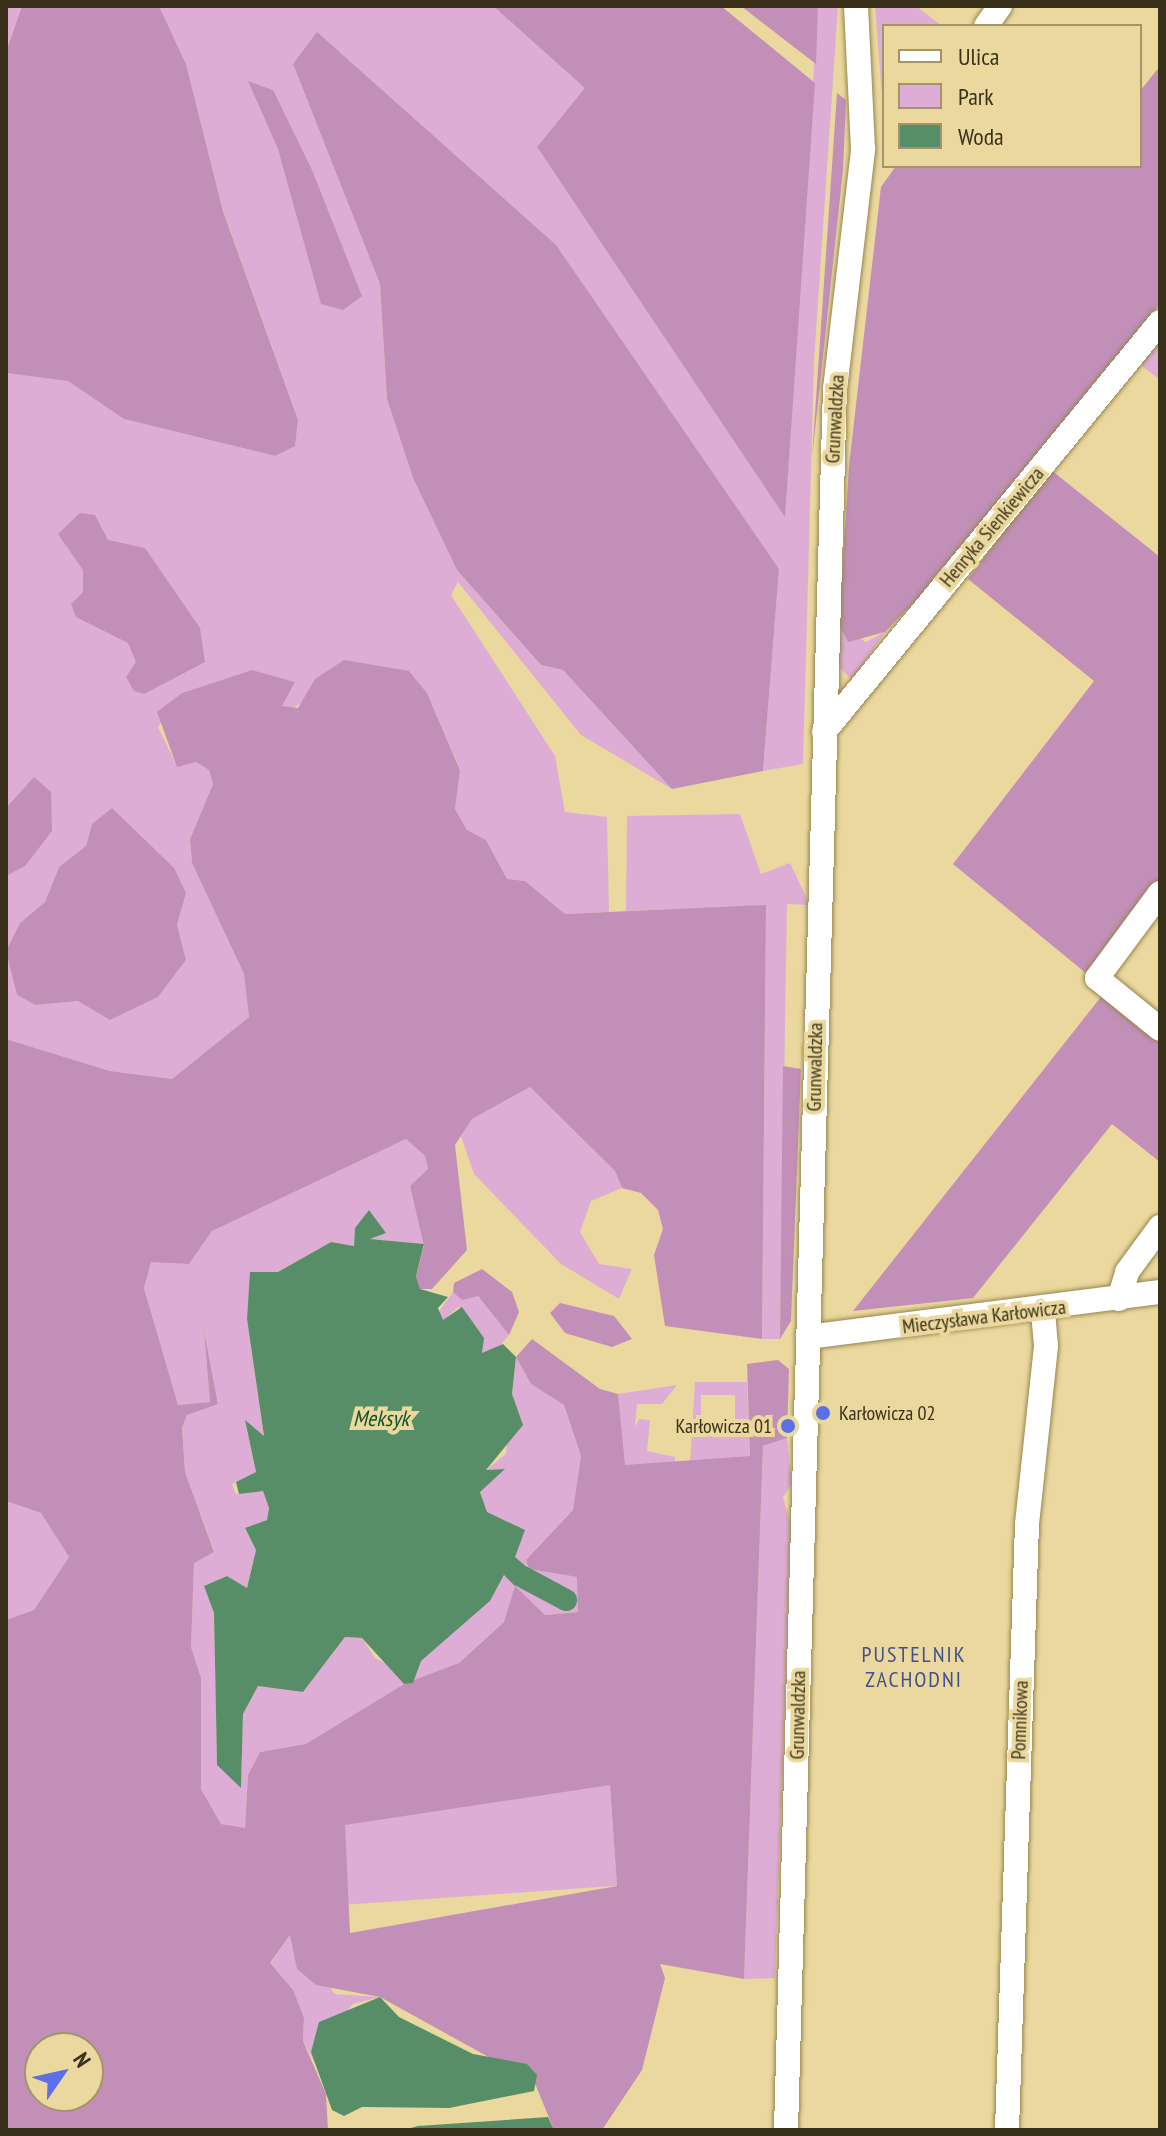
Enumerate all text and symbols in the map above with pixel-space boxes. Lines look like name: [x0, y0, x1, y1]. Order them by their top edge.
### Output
legend: [882, 24, 1142, 168]
text: Ulica: [958, 41, 999, 72]
text: Park: [958, 81, 994, 112]
text: Woda: [958, 121, 1004, 152]
street label: Grunwaldzka: [821, 374, 849, 464]
street label: Henryka Sienkiewicza: [935, 462, 1049, 592]
street label: Grunwaldzka: [802, 1022, 828, 1112]
street label: Mieczysława Karłowicza: [901, 1295, 1067, 1339]
place label: Karłowicza 02: [839, 1401, 936, 1425]
marker: Karłowicza 02: [814, 1404, 832, 1422]
water label: Meksyk: [353, 1406, 409, 1432]
place label: Karłowicza 01: [675, 1414, 772, 1438]
marker: Karłowicza 01: [779, 1417, 797, 1435]
district label: PUSTELNIK ZACHODNI: [861, 1641, 967, 1692]
street label: Grunwaldzka: [785, 1670, 811, 1760]
street label: Pomnikowa: [1007, 1680, 1033, 1760]
north arrow: [24, 2032, 104, 2112]
text: N: [67, 2047, 97, 2072]

